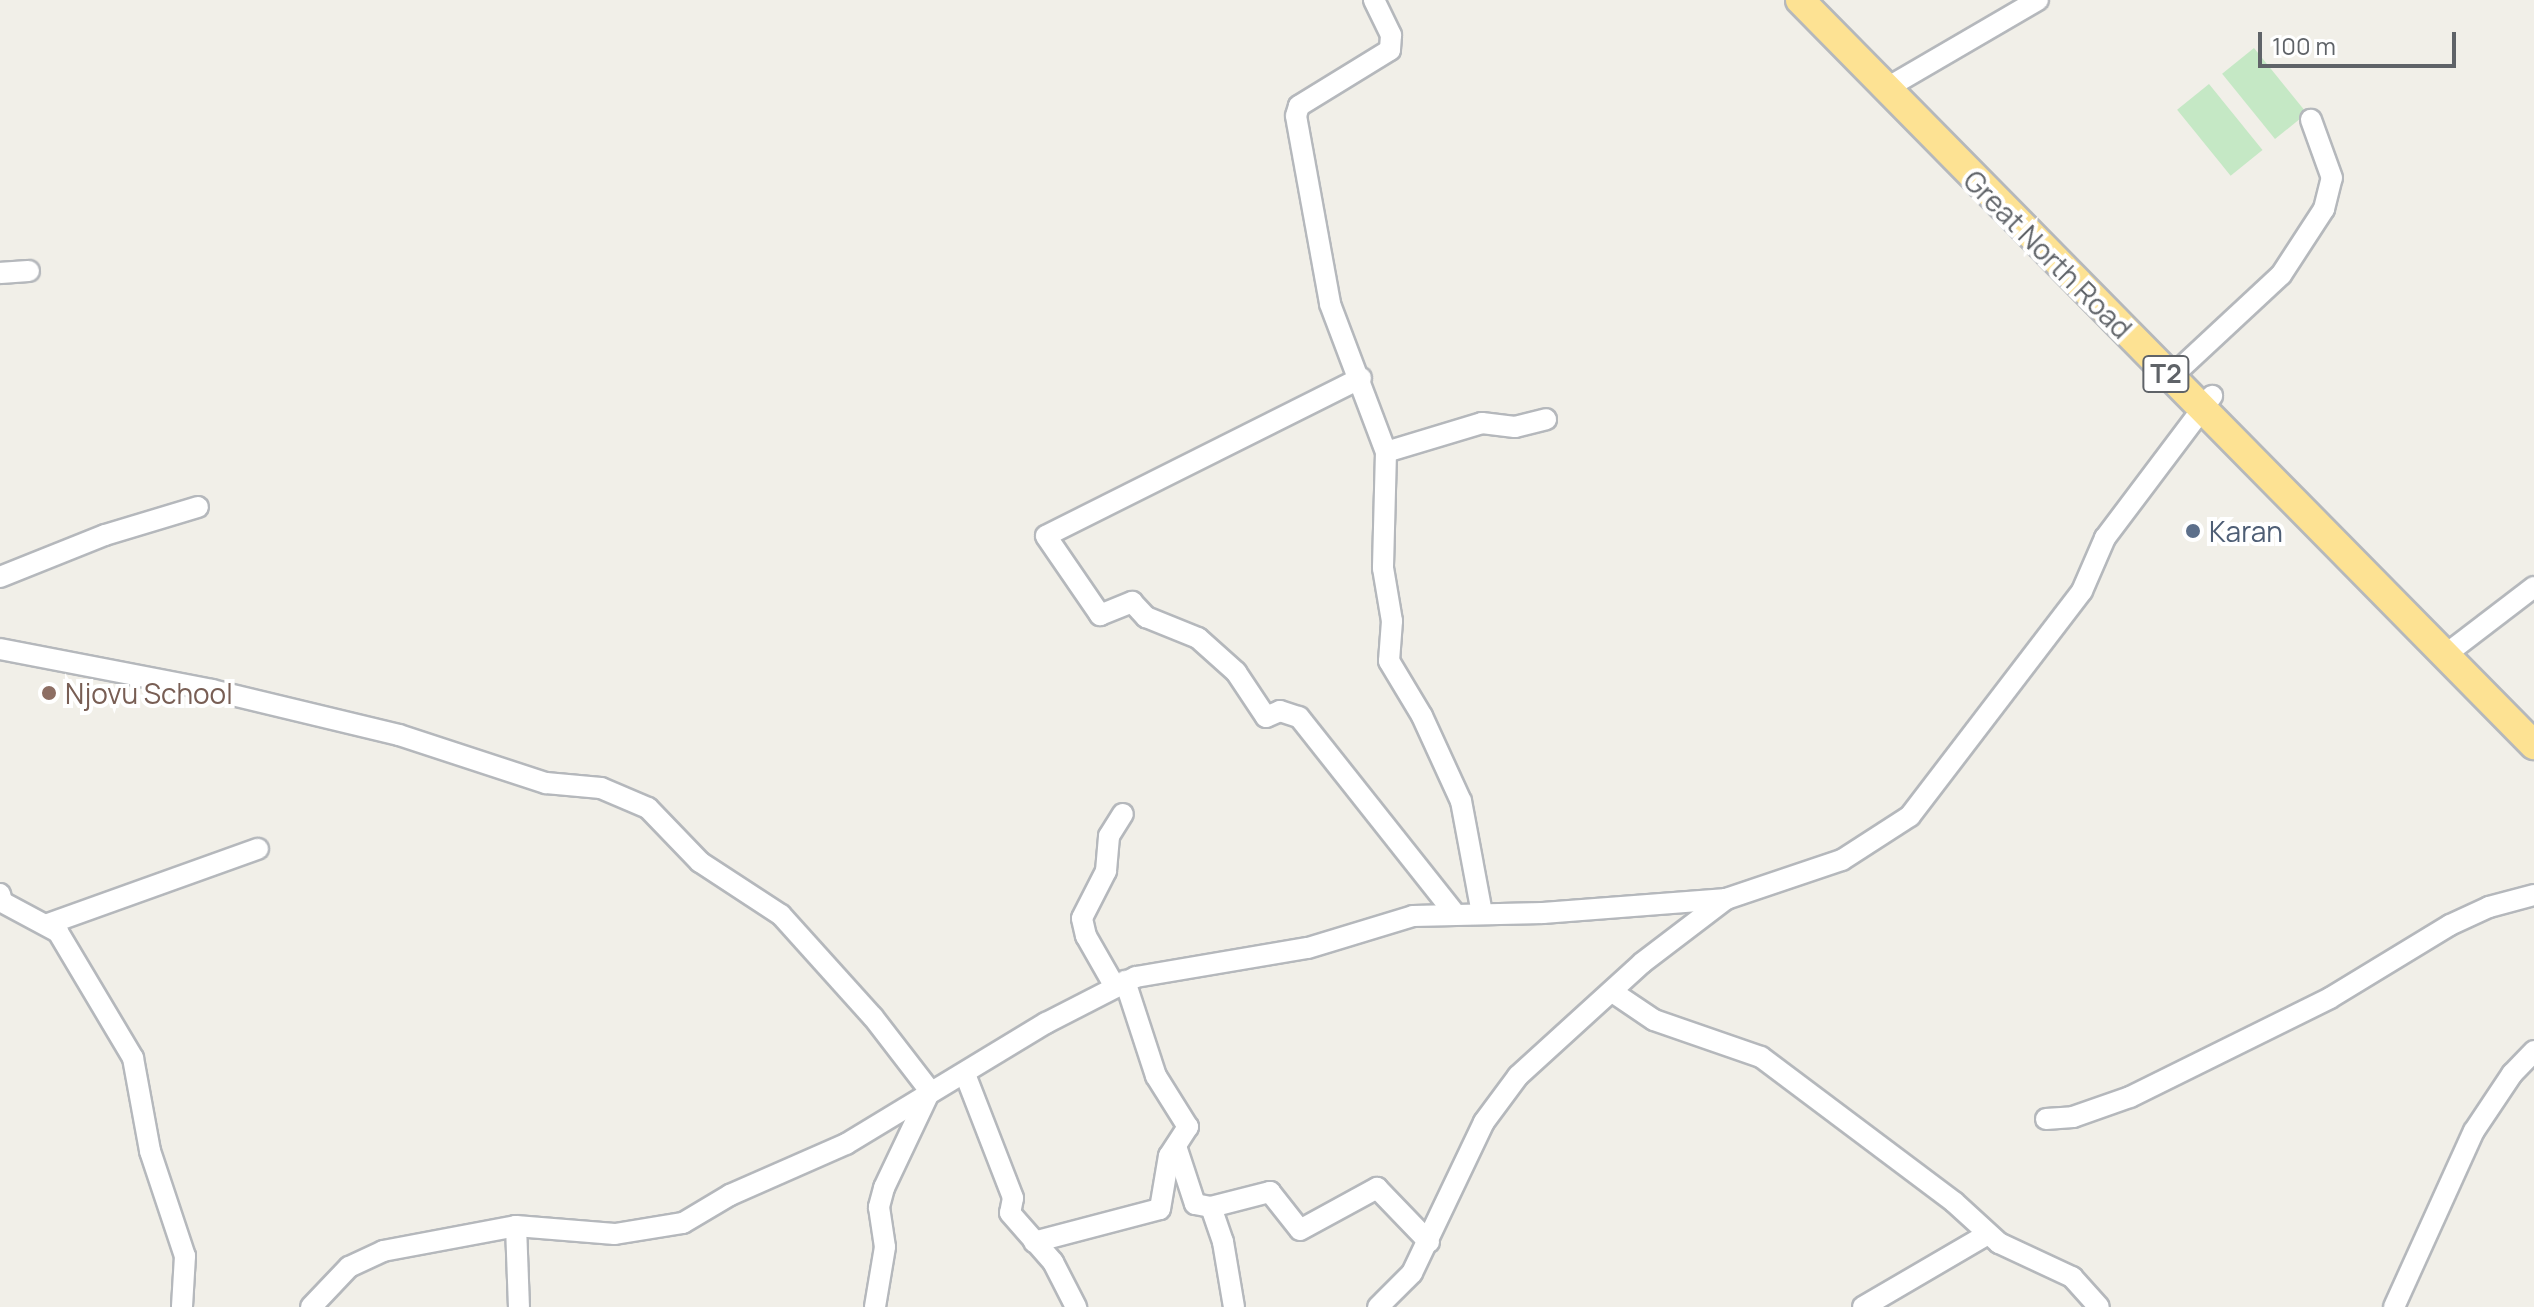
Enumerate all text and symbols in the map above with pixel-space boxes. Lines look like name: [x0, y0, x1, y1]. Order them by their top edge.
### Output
scale bar: [2262, 16, 2460, 66]
text: 100 m: [2272, 29, 2336, 62]
street label: Great North Road: [1957, 163, 2139, 345]
road number: T2: [2142, 352, 2190, 396]
place label: Karan: [2209, 514, 2283, 548]
marker: Karan: [2184, 522, 2202, 540]
place label: Njovu School: [65, 676, 233, 710]
marker: Njovu School: [40, 684, 58, 702]

